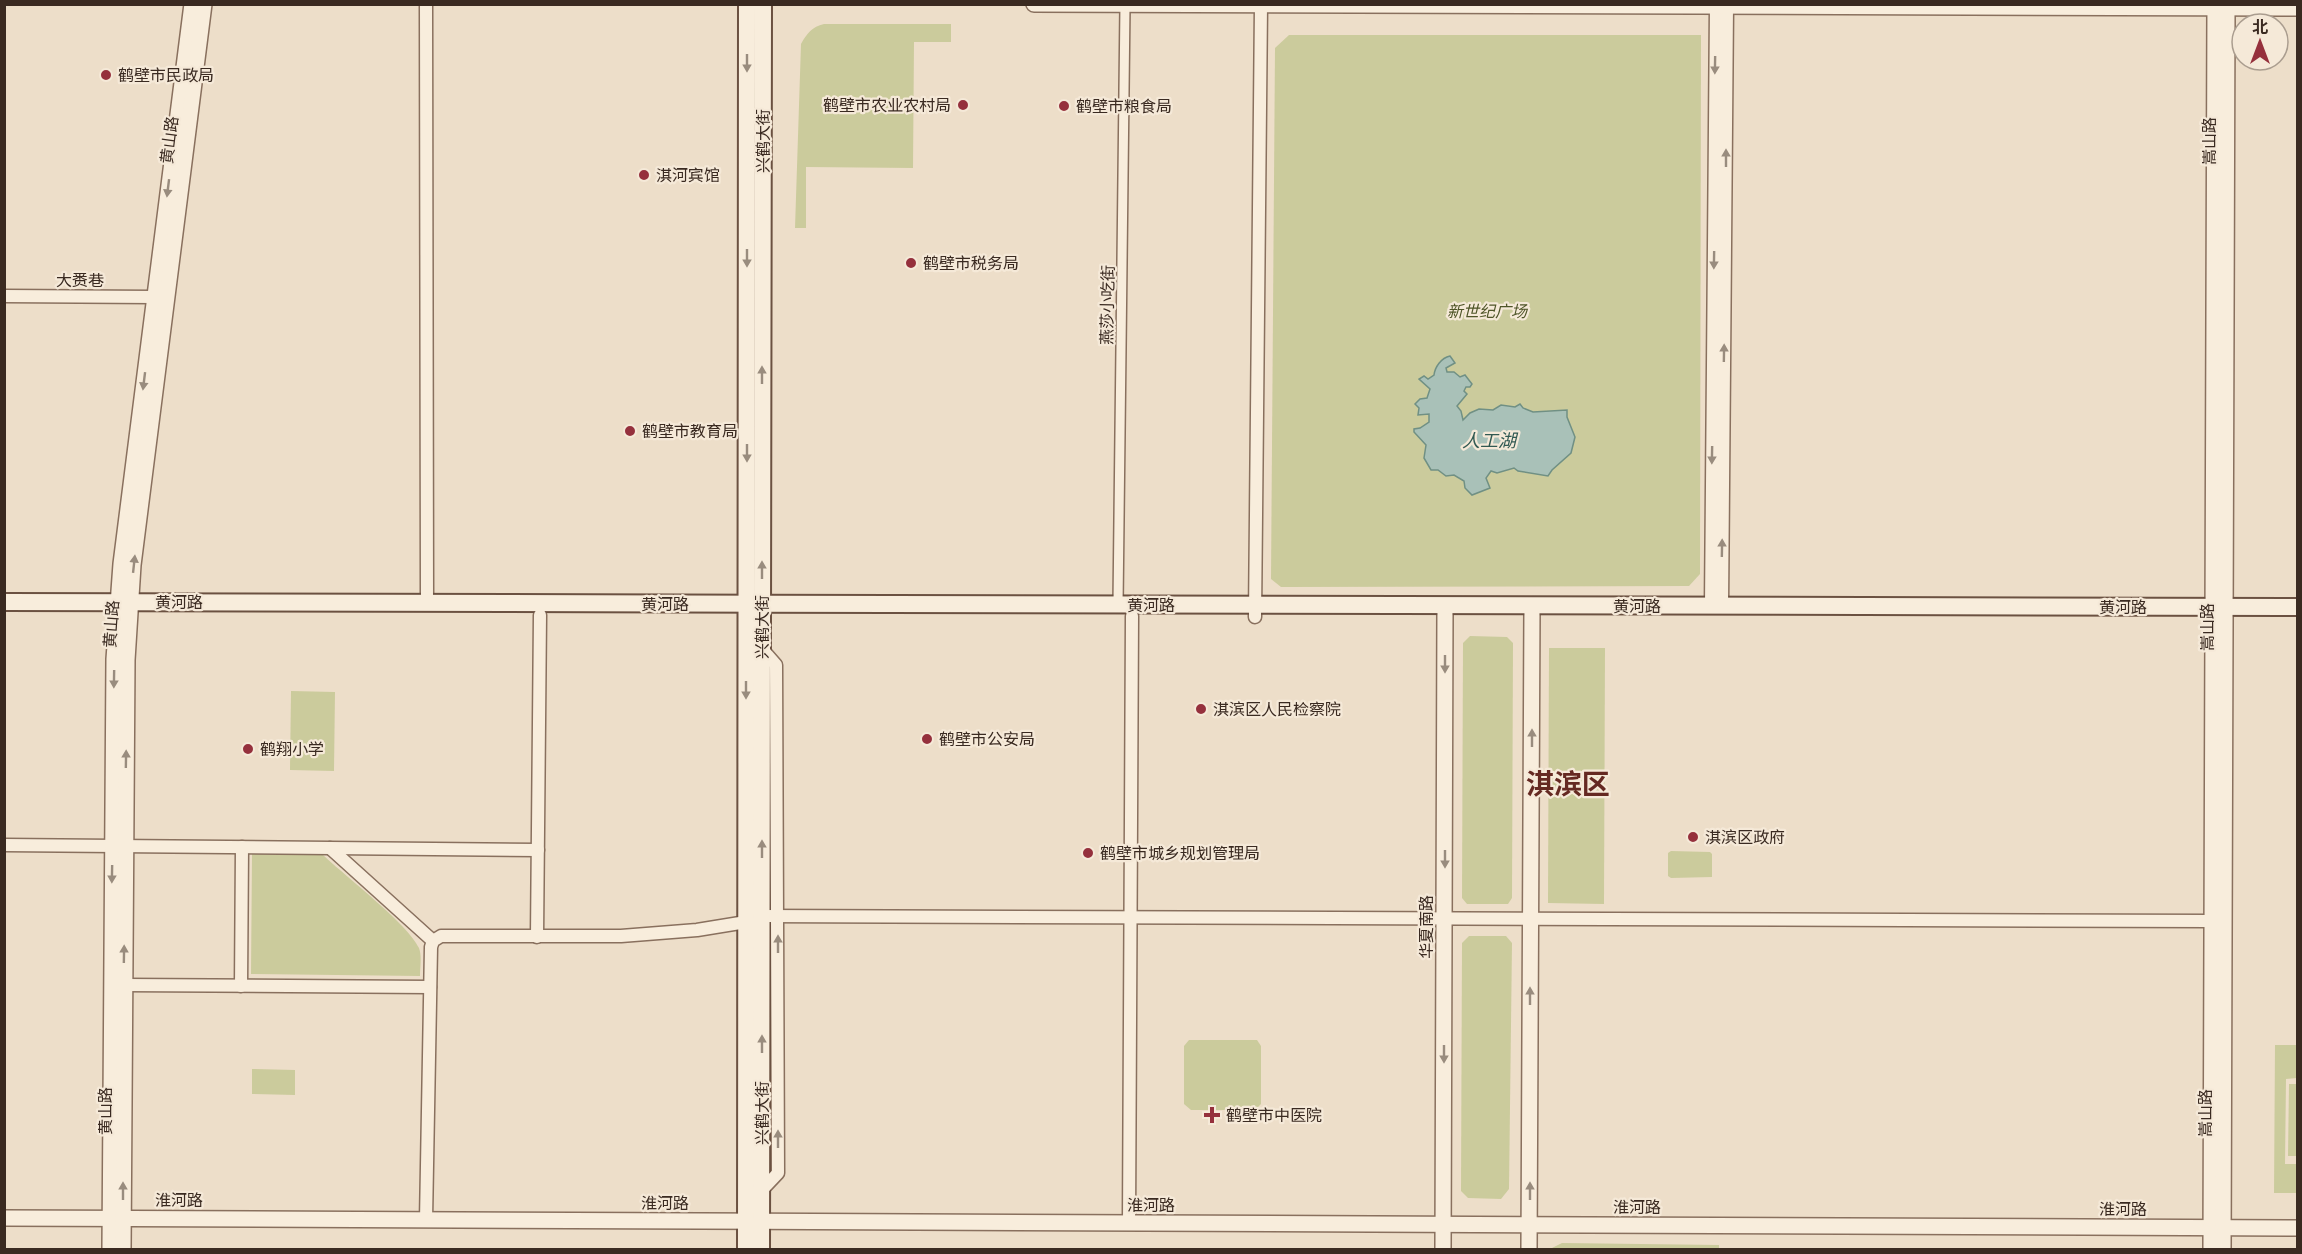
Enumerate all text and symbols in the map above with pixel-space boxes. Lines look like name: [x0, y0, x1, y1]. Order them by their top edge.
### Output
north arrow: [2230, 12, 2290, 72]
text: 北: [2252, 14, 2268, 38]
one-way arrow: [742, 53, 752, 72]
one-way arrow: [1711, 55, 1720, 74]
place label: 鹤壁市民政局: [118, 62, 214, 86]
marker: 鹤壁市民政局: [99, 68, 113, 82]
place label: 鹤壁市农业农村局: [823, 92, 951, 116]
place label: 鹤壁市粮食局: [1076, 93, 1172, 117]
marker: 鹤壁市农业农村局: [956, 98, 970, 112]
marker: 鹤壁市粮食局: [1057, 99, 1071, 113]
street label: 兴鹤大街: [750, 109, 774, 173]
street label: 黄山路: [153, 115, 183, 165]
street label: 嵩山路: [2196, 117, 2220, 165]
one-way arrow: [1721, 148, 1731, 167]
place label: 淇河宾馆: [656, 162, 720, 186]
marker: 淇河宾馆: [637, 168, 651, 182]
one-way arrow: [164, 178, 173, 197]
one-way arrow: [742, 248, 752, 267]
place label: 鹤壁市税务局: [923, 250, 1019, 274]
one-way arrow: [1709, 250, 1719, 269]
marker: 鹤壁市税务局: [904, 256, 918, 270]
street label: 燕莎小吃街: [1093, 265, 1119, 345]
street label: 大赉巷: [56, 267, 104, 291]
park label: 新世纪广场: [1447, 298, 1529, 322]
one-way arrow: [1719, 343, 1729, 362]
one-way arrow: [757, 366, 767, 385]
one-way arrow: [139, 372, 148, 391]
place label: 鹤壁市教育局: [642, 418, 738, 442]
marker: 鹤壁市教育局: [623, 424, 637, 438]
water label: 人工湖: [1462, 426, 1519, 453]
one-way arrow: [742, 443, 752, 462]
one-way arrow: [1707, 445, 1717, 464]
one-way arrow: [1717, 538, 1727, 557]
one-way arrow: [129, 555, 139, 574]
one-way arrow: [757, 561, 767, 580]
street label: 黄河路: [155, 589, 203, 613]
street label: 黄河路: [641, 591, 689, 615]
street label: 黄河路: [1127, 592, 1175, 616]
street label: 黄河路: [1613, 593, 1661, 617]
street label: 黄河路: [2099, 594, 2147, 618]
street label: 兴鹤大街: [749, 595, 773, 659]
street label: 黄山路: [96, 599, 124, 649]
street label: 嵩山路: [2194, 603, 2218, 651]
one-way arrow: [1440, 655, 1450, 674]
one-way arrow: [109, 670, 119, 689]
one-way arrow: [741, 680, 751, 699]
place label: 淇滨区人民检察院: [1213, 696, 1341, 720]
marker: 淇滨区人民检察院: [1194, 702, 1208, 716]
place label: 鹤壁市公安局: [939, 726, 1035, 750]
one-way arrow: [1527, 729, 1537, 748]
marker: 鹤壁市公安局: [920, 732, 934, 746]
place label: 鹤翔小学: [260, 736, 324, 760]
marker: 鹤翔小学: [241, 742, 255, 756]
one-way arrow: [121, 750, 131, 769]
district label: 淇滨区: [1526, 761, 1610, 803]
place label: 淇滨区政府: [1705, 824, 1785, 848]
marker: 淇滨区政府: [1686, 830, 1700, 844]
one-way arrow: [757, 840, 767, 859]
place label: 鹤壁市城乡规划管理局: [1100, 840, 1260, 864]
marker: 鹤壁市城乡规划管理局: [1081, 846, 1095, 860]
one-way arrow: [1440, 850, 1450, 869]
one-way arrow: [107, 865, 117, 884]
street label: 华夏南路: [1413, 895, 1437, 959]
one-way arrow: [773, 934, 783, 953]
one-way arrow: [119, 945, 129, 964]
one-way arrow: [1526, 987, 1535, 1006]
one-way arrow: [757, 1035, 767, 1054]
one-way arrow: [1439, 1045, 1449, 1064]
street label: 兴鹤大街: [749, 1081, 773, 1145]
street label: 黄山路: [92, 1087, 116, 1135]
street label: 嵩山路: [2192, 1089, 2216, 1137]
place label: 鹤壁市中医院: [1226, 1102, 1322, 1126]
marker: 鹤壁市中医院: [1203, 1106, 1221, 1124]
one-way arrow: [773, 1129, 783, 1148]
one-way arrow: [118, 1182, 128, 1201]
one-way arrow: [1525, 1182, 1535, 1201]
street label: 淮河路: [155, 1187, 203, 1211]
street label: 淮河路: [641, 1190, 689, 1214]
street label: 淮河路: [1127, 1192, 1175, 1216]
street label: 淮河路: [1613, 1194, 1661, 1218]
street label: 淮河路: [2099, 1196, 2147, 1220]

